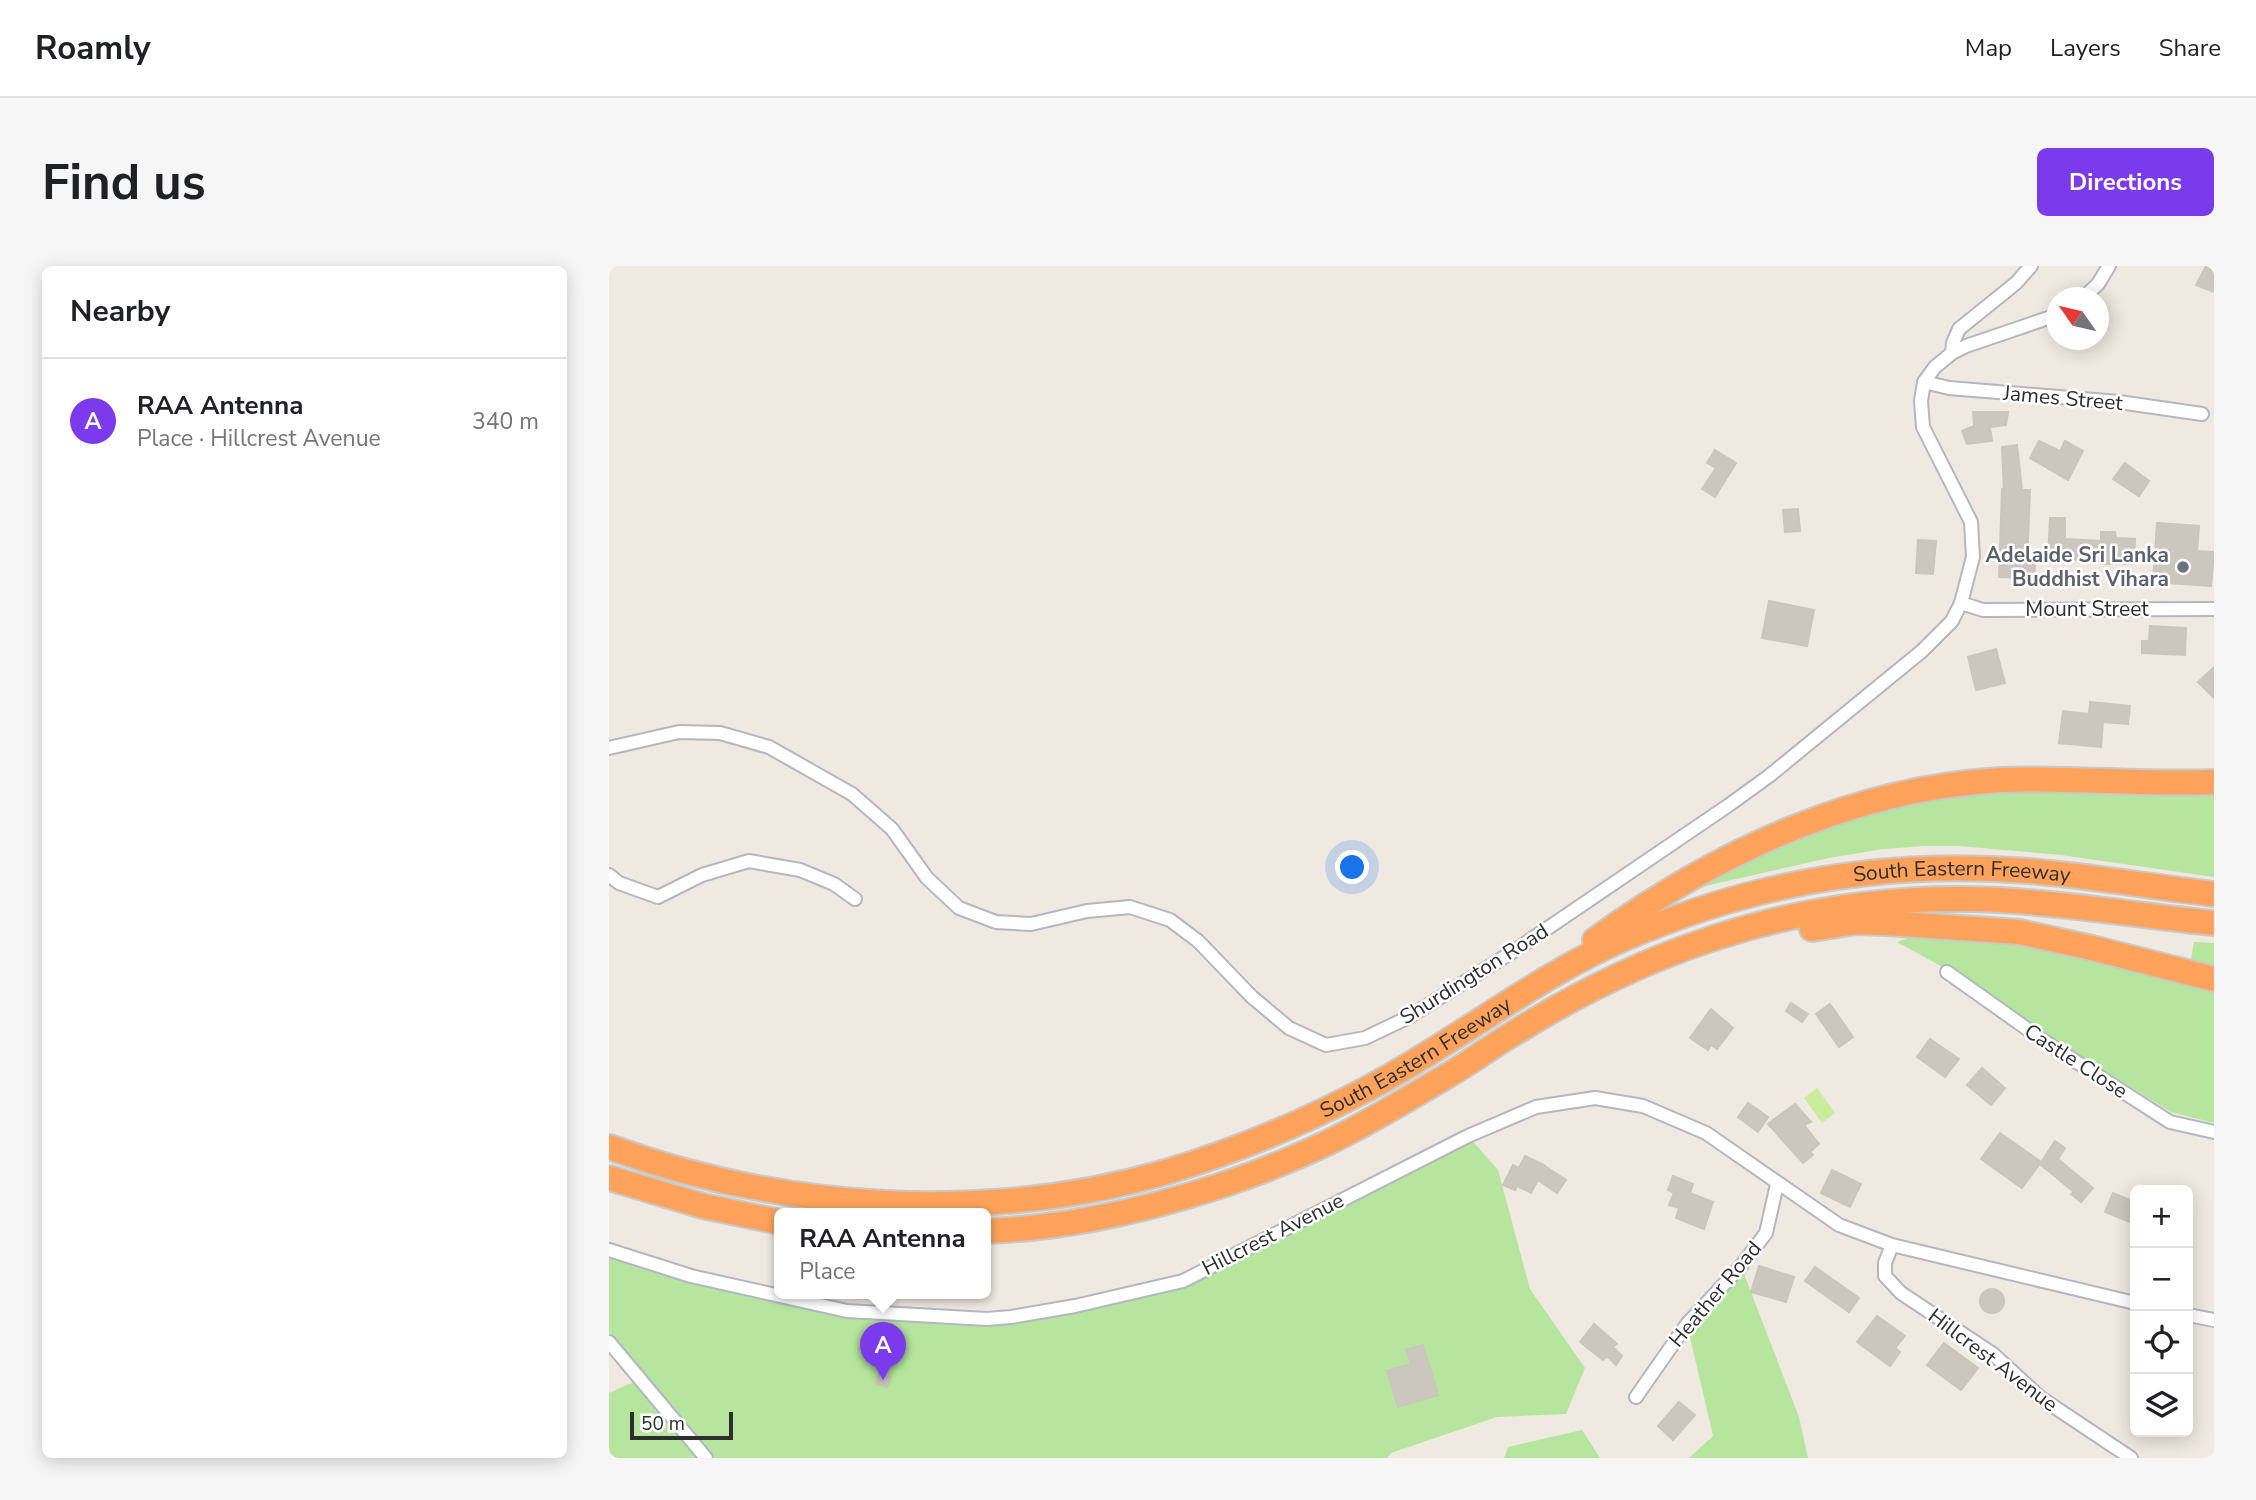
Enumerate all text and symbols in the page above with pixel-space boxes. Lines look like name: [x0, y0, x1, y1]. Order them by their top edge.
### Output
text: Roamly: [35, 26, 151, 71]
text: Map: [1965, 32, 2012, 64]
text: Layers: [2050, 32, 2121, 64]
text: Share: [2159, 32, 2221, 64]
button: Directions: [2037, 148, 2214, 216]
text: Find us: [42, 149, 206, 216]
north arrow: [2046, 287, 2109, 350]
text: Nearby: [70, 291, 170, 332]
street label: James Street: [2001, 379, 2125, 417]
text: RAA Antenna: [137, 388, 303, 423]
text: A: [84, 406, 102, 437]
text: 340 m: [472, 406, 539, 437]
text: Place · Hillcrest Avenue: [137, 423, 381, 454]
place label: Adelaide Sri Lanka Buddhist Vihara: [1986, 541, 2169, 593]
marker: Adelaide Sri Lanka Buddhist Vihara: [2175, 559, 2191, 575]
street label: Mount Street: [2025, 595, 2149, 623]
your location: [1335, 850, 1369, 884]
street label: South Eastern Freeway: [1851, 854, 2072, 889]
street label: Shurdington Road: [1394, 917, 1554, 1031]
street label: South Eastern Freeway: [1315, 990, 1517, 1125]
street label: Castle Close: [2019, 1017, 2133, 1105]
map controls: [2130, 1185, 2193, 1437]
button: +: [2130, 1185, 2193, 1248]
street label: Hillcrest Avenue: [1197, 1186, 1349, 1282]
popup: [774, 1208, 991, 1299]
text: RAA Antenna: [799, 1221, 966, 1256]
street label: Heather Road: [1662, 1235, 1768, 1353]
button: −: [2130, 1248, 2193, 1311]
text: Place: [799, 1256, 856, 1287]
street label: Hillcrest Avenue: [1922, 1302, 2064, 1418]
button: locate: [2130, 1311, 2193, 1374]
pin: A: [860, 1322, 906, 1380]
button: layers: [2130, 1374, 2193, 1437]
scale bar: [630, 1409, 733, 1441]
text: 50 m: [641, 1411, 685, 1437]

